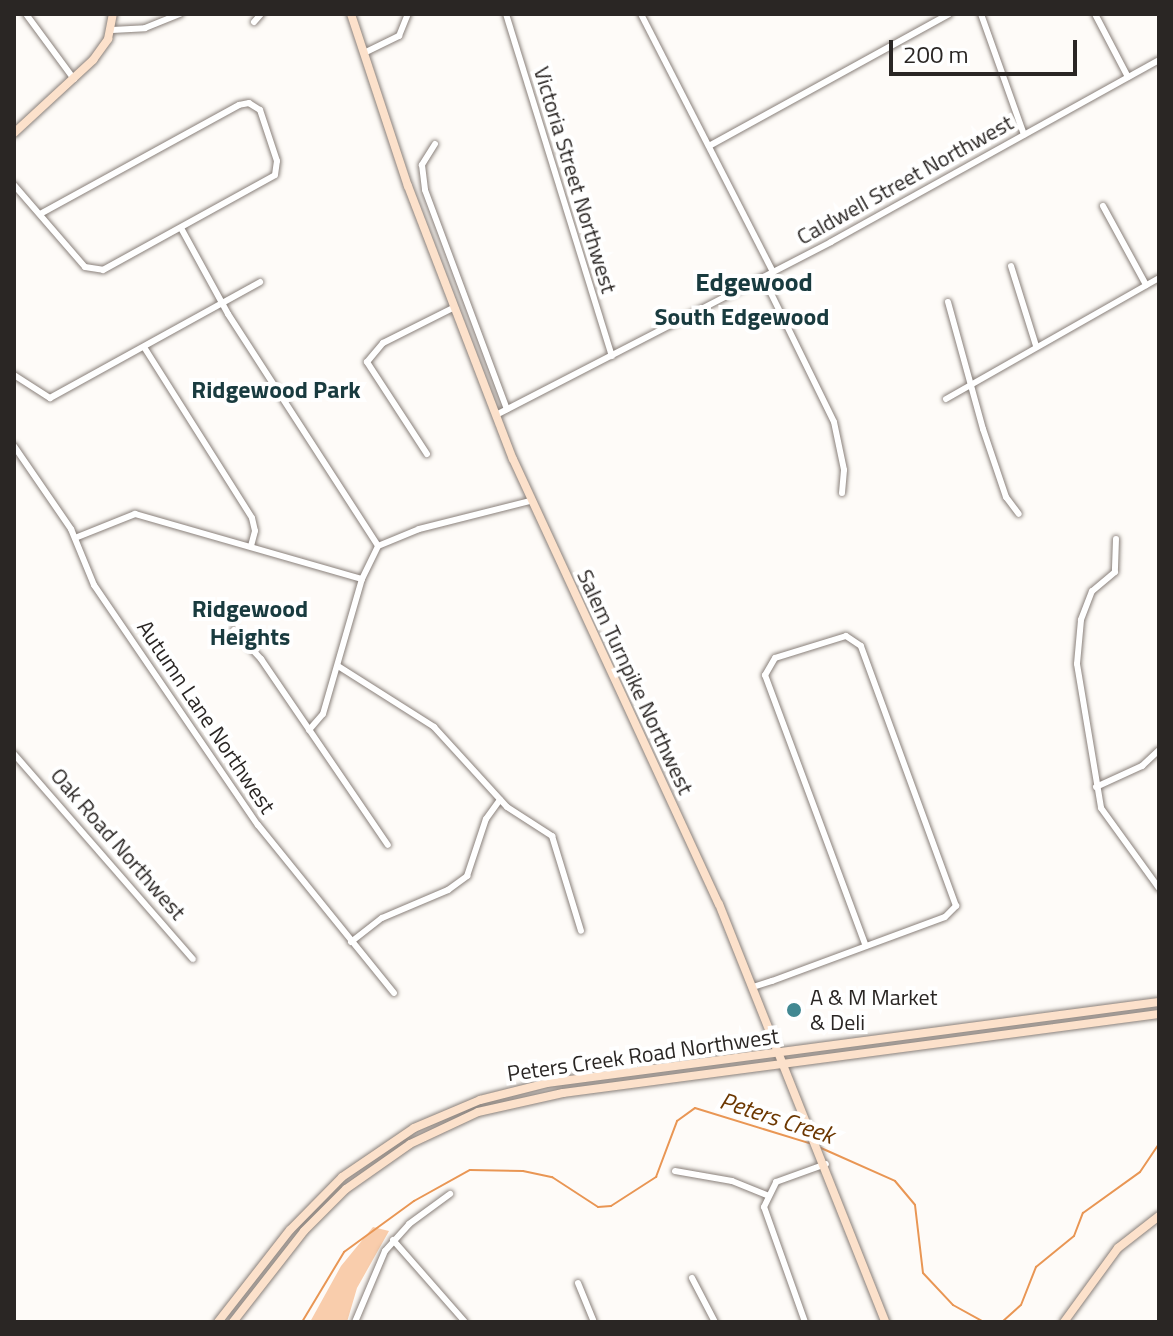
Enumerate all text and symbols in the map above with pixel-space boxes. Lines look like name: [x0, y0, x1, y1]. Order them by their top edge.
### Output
scale bar: [893, 24, 1081, 74]
text: 200 m: [903, 36, 969, 72]
street label: Victoria Street Northwest: [528, 64, 622, 296]
street label: Caldwell Street Northwest: [792, 110, 1018, 250]
district label: Edgewood: [695, 266, 813, 298]
district label: South Edgewood: [654, 303, 830, 331]
district label: Ridgewood Park: [191, 376, 361, 404]
street label: Salem Turnpike Northwest: [571, 565, 699, 799]
district label: Ridgewood Heights: [192, 595, 308, 651]
street label: Autumn Lane Northwest: [131, 615, 281, 819]
street label: Oak Road Northwest: [45, 763, 191, 925]
place label: A & M Market & Deli: [810, 984, 937, 1036]
marker: A & M Market & Deli: [785, 1001, 803, 1019]
street label: Peters Creek Road Northwest: [506, 1023, 780, 1087]
water label: Peters Creek: [716, 1086, 838, 1150]

